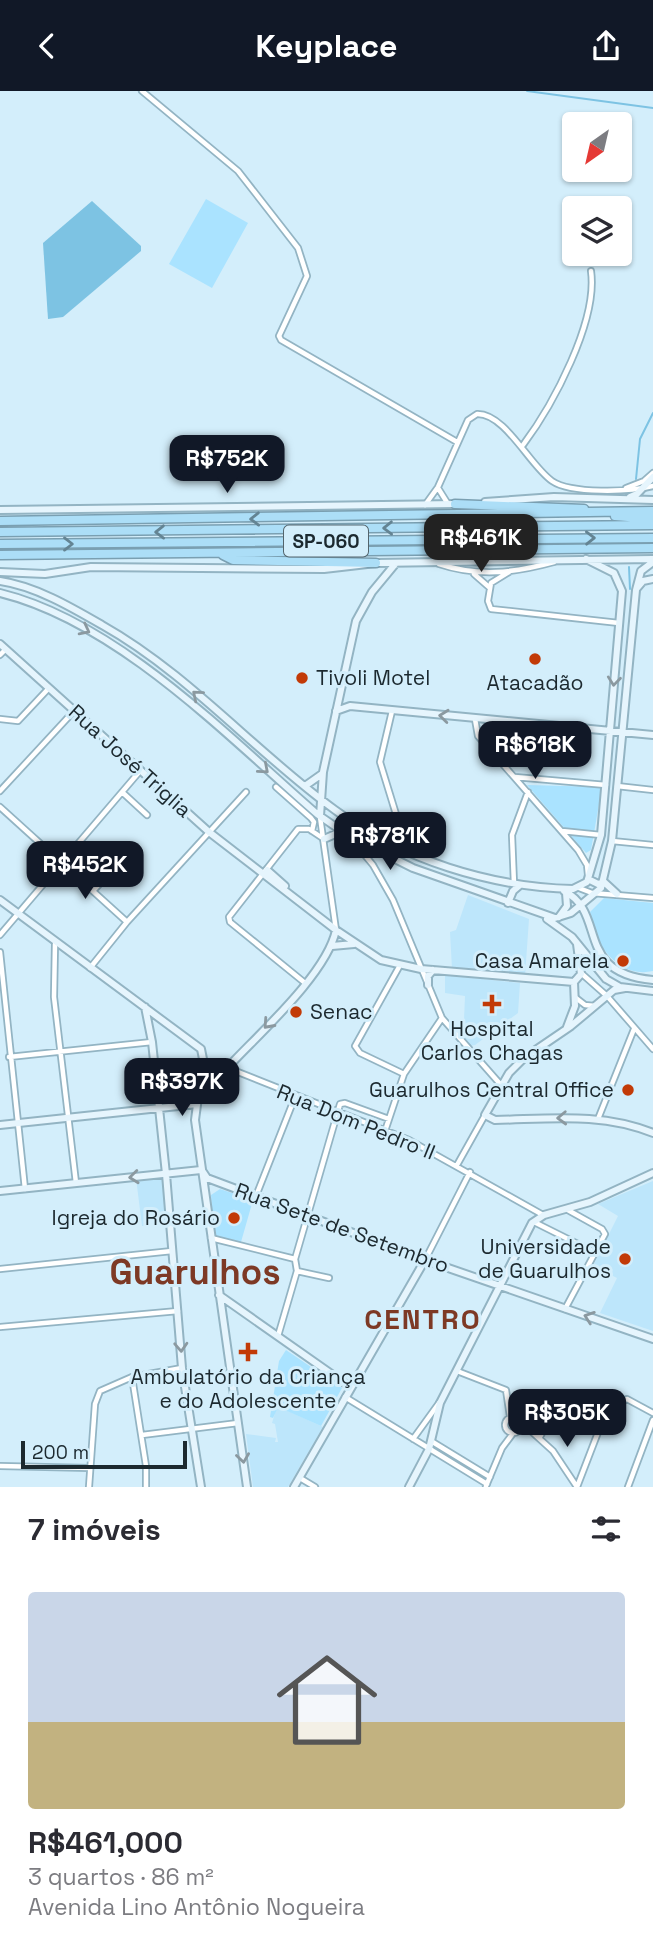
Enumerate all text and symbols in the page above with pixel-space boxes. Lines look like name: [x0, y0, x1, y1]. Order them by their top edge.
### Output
text: Keyplace: [255, 26, 398, 66]
icon: back: [28, 27, 66, 65]
icon: share: [587, 27, 625, 65]
north arrow: [562, 112, 632, 182]
map controls: [562, 112, 632, 266]
button: layers: [562, 196, 632, 266]
pin: R$752K: [170, 435, 284, 495]
text: R$752K: [186, 443, 268, 473]
one-way arrow: [250, 511, 260, 527]
pin: R$461K: [424, 515, 538, 574]
one-way arrow: [382, 521, 393, 536]
text: R$461K: [440, 522, 522, 552]
one-way arrow: [155, 524, 165, 540]
road number: SP-060: [284, 526, 368, 557]
one-way arrow: [585, 530, 595, 546]
one-way arrow: [63, 537, 74, 552]
one-way arrow: [78, 621, 90, 635]
marker: Atacadão: [527, 651, 543, 667]
place label: Tivoli Motel: [316, 664, 430, 691]
place label: Atacadão: [487, 669, 583, 696]
marker: Tivoli Motel: [294, 670, 310, 686]
one-way arrow: [607, 676, 622, 687]
one-way arrow: [193, 691, 206, 703]
street label: Rua José Triglia: [63, 698, 198, 823]
one-way arrow: [438, 709, 449, 724]
pin: R$618K: [478, 721, 592, 781]
text: R$618K: [494, 729, 576, 759]
one-way arrow: [256, 761, 269, 773]
pin: R$781K: [333, 813, 447, 872]
text: R$781K: [350, 820, 430, 850]
pin: R$452K: [28, 841, 142, 901]
text: R$452K: [43, 849, 127, 879]
place label: Casa Amarela: [475, 947, 609, 974]
marker: Casa Amarela: [615, 953, 631, 969]
marker: Hospital Carlos Chagas: [482, 994, 502, 1014]
place label: Senac: [310, 998, 373, 1025]
marker: Senac: [288, 1004, 304, 1020]
place label: Hospital Carlos Chagas: [421, 1015, 563, 1066]
one-way arrow: [264, 1016, 276, 1029]
pin: R$397K: [125, 1059, 239, 1118]
text: R$397K: [140, 1066, 224, 1096]
place label: Guarulhos Central Office: [369, 1076, 614, 1103]
street label: Rua Dom Pedro II: [273, 1077, 439, 1166]
marker: Guarulhos Central Office: [620, 1082, 636, 1098]
one-way arrow: [557, 1110, 568, 1125]
one-way arrow: [128, 1169, 139, 1184]
street label: Rua Sete de Setembro: [232, 1176, 453, 1279]
place label: Igreja do Rosário: [52, 1204, 220, 1231]
marker: Igreja do Rosário: [226, 1210, 242, 1226]
place label: Universidade de Guarulhos: [478, 1233, 611, 1284]
district label: Guarulhos: [109, 1250, 281, 1294]
marker: Universidade de Guarulhos: [617, 1251, 633, 1267]
district label: CENTRO: [364, 1301, 482, 1337]
one-way arrow: [583, 1311, 595, 1325]
one-way arrow: [173, 1341, 188, 1352]
marker: Ambulatório da Criança e do Adolescente: [238, 1342, 258, 1362]
place label: Ambulatório da Criança e do Adolescente: [130, 1363, 366, 1414]
pin: R$305K: [510, 1389, 624, 1449]
text: R$305K: [524, 1397, 610, 1427]
scale bar: [21, 1438, 187, 1470]
text: 200 m: [32, 1440, 89, 1465]
one-way arrow: [235, 1452, 250, 1463]
text: 7 imóveis: [28, 1510, 161, 1549]
icon: filters: [587, 1510, 625, 1548]
icon: home: [264, 1637, 390, 1763]
text: R$461,000: [28, 1823, 183, 1862]
text: 3 quartos · 86 m²: [28, 1862, 214, 1892]
text: Avenida Lino Antônio Nogueira: [28, 1892, 365, 1922]

